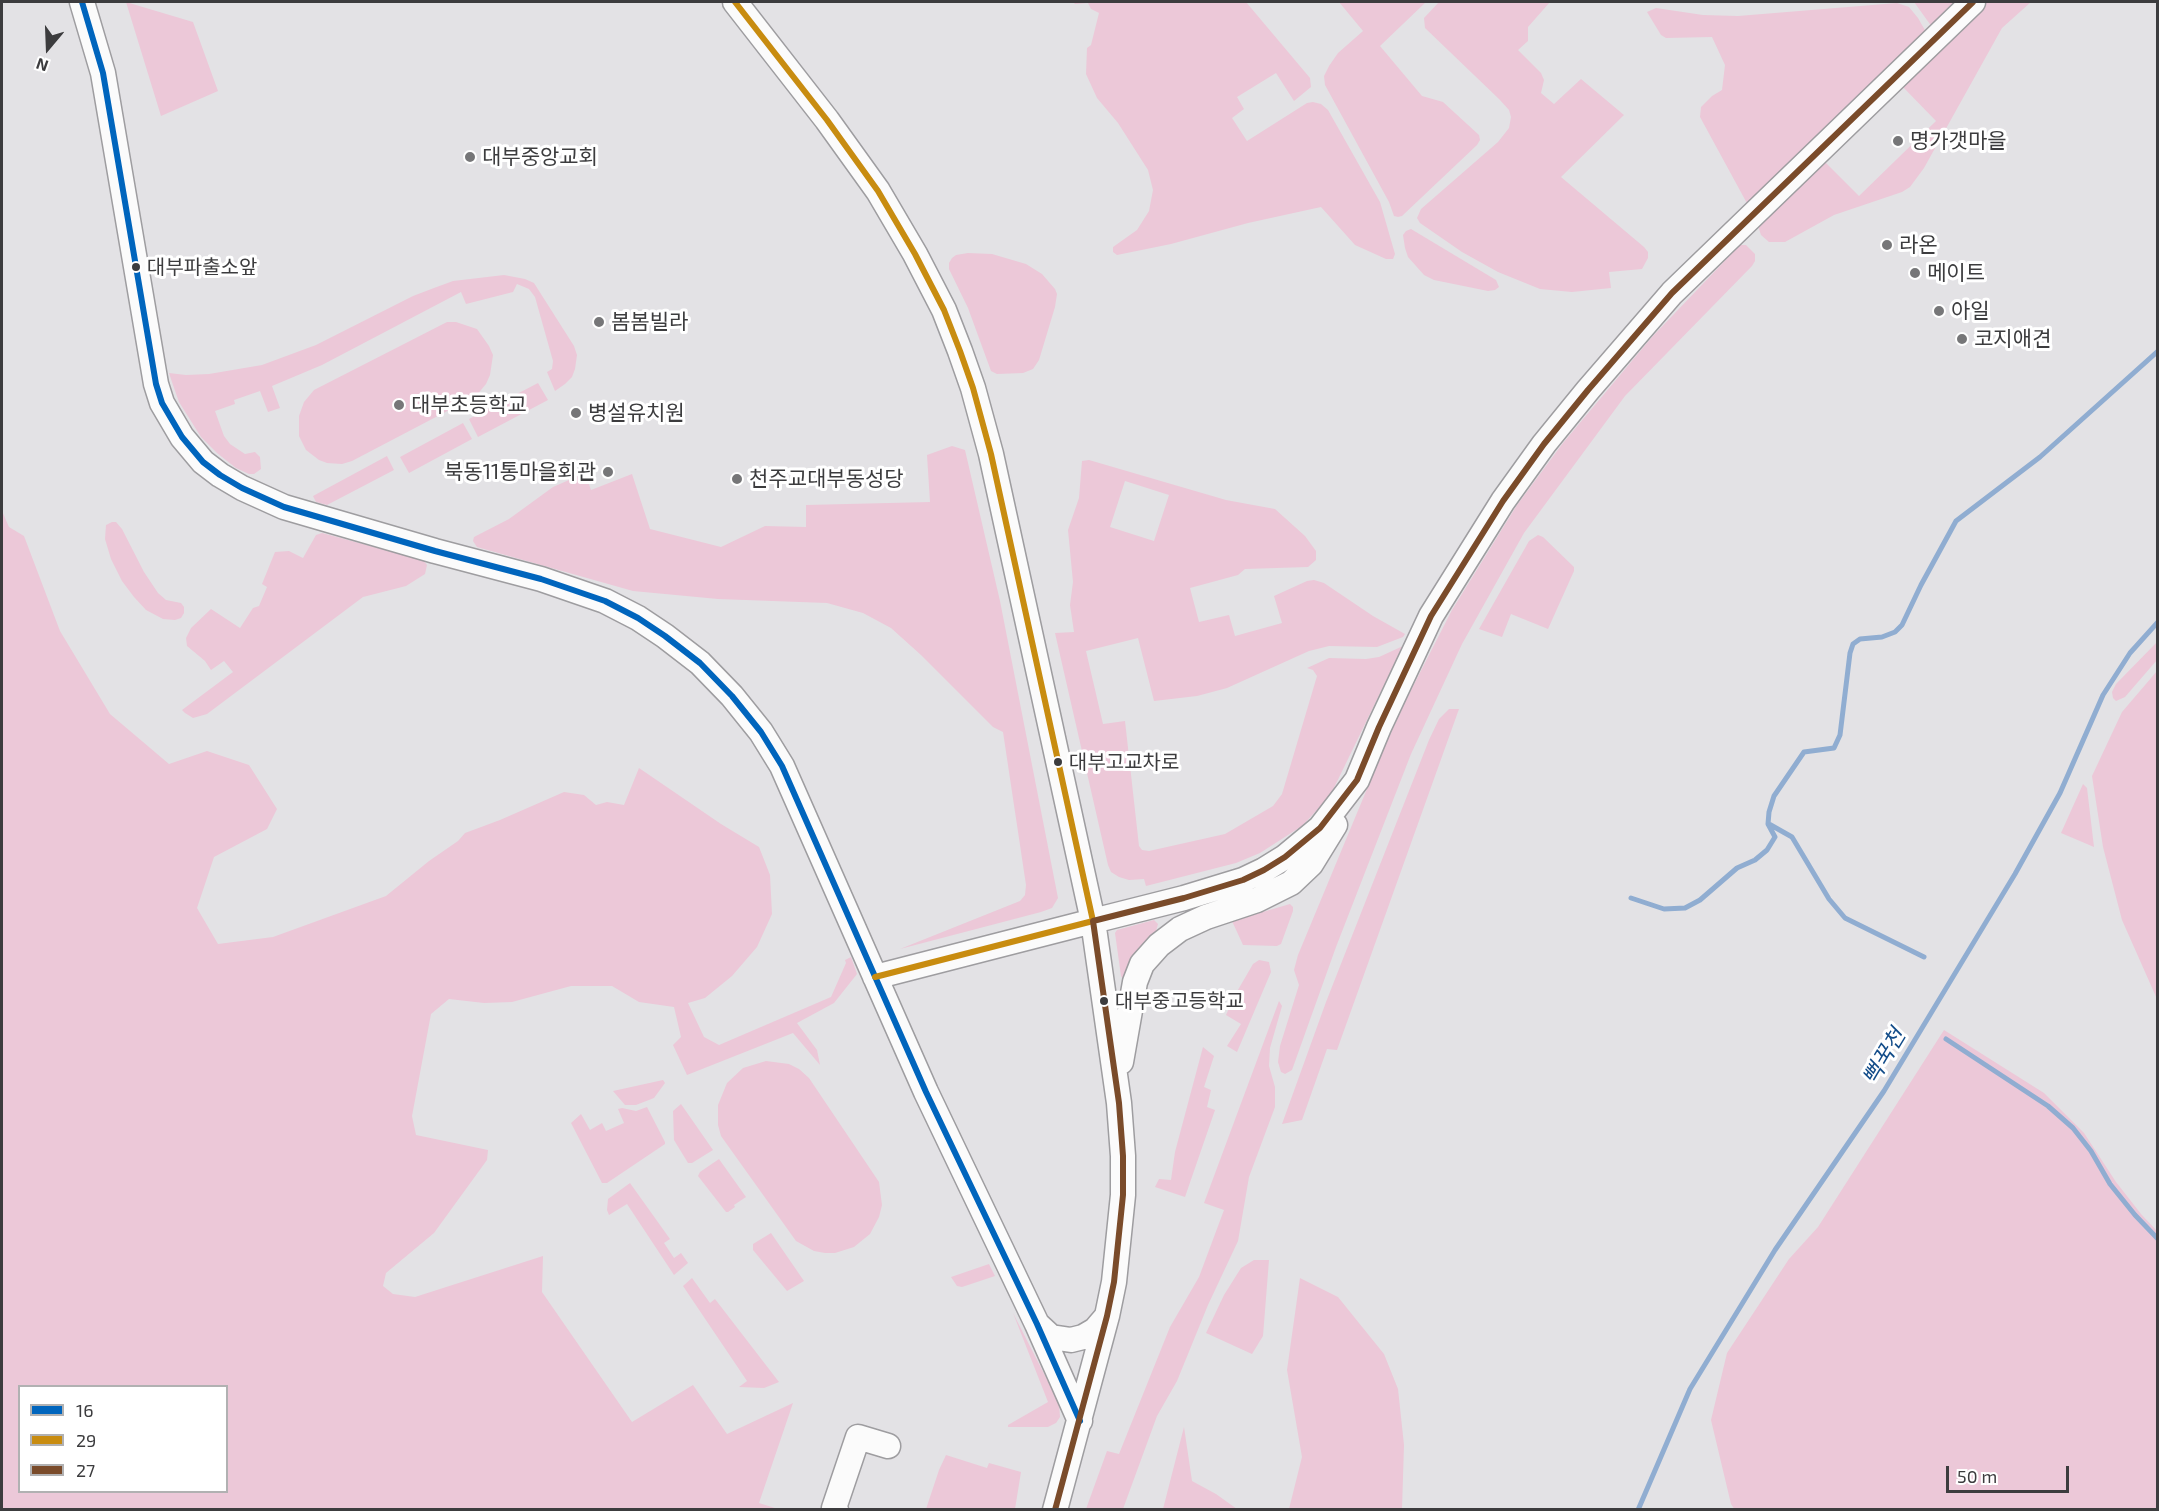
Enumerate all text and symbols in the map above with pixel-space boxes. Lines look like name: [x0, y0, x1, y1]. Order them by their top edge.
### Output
north arrow: [18, 18, 78, 78]
text: N: [33, 55, 51, 76]
place label: 명가갯마을: [1910, 128, 2007, 154]
marker: 명가갯마을: [1891, 134, 1905, 148]
place label: 대부중앙교회: [482, 144, 598, 170]
marker: 대부중앙교회: [463, 150, 477, 164]
place label: 라온: [1899, 232, 1938, 258]
marker: 라온: [1880, 238, 1894, 252]
place label: 대부파출소앞: [147, 255, 257, 279]
place label: 메이트: [1927, 260, 1985, 286]
marker: 대부파출소앞: [130, 261, 142, 273]
marker: 메이트: [1908, 266, 1922, 280]
place label: 아일: [1951, 298, 1990, 324]
marker: 아일: [1932, 304, 1946, 318]
place label: 봄봄빌라: [611, 309, 688, 335]
marker: 봄봄빌라: [592, 315, 606, 329]
place label: 코지애견: [1974, 326, 2051, 352]
marker: 코지애견: [1955, 332, 1969, 346]
place label: 대부초등학교: [411, 392, 527, 418]
marker: 대부초등학교: [392, 398, 406, 412]
place label: 병설유치원: [588, 400, 685, 426]
marker: 병설유치원: [569, 406, 583, 420]
place label: 북동11통마을회관: [444, 459, 596, 485]
marker: 북동11통마을회관: [601, 465, 615, 479]
place label: 천주교대부동성당: [749, 466, 904, 492]
marker: 천주교대부동성당: [730, 472, 744, 486]
place label: 대부고교차로: [1069, 750, 1179, 774]
marker: 대부고교차로: [1052, 756, 1064, 768]
place label: 대부중고등학교: [1115, 989, 1244, 1013]
marker: 대부중고등학교: [1098, 995, 1110, 1007]
water label: 뻑꾹천: [1857, 1024, 1911, 1090]
legend: [18, 1385, 228, 1493]
text: 16: [76, 1399, 93, 1421]
text: 29: [76, 1429, 96, 1451]
scale bar: [1949, 1454, 2072, 1492]
text: 27: [76, 1459, 95, 1481]
text: 50 m: [1957, 1465, 1997, 1487]

